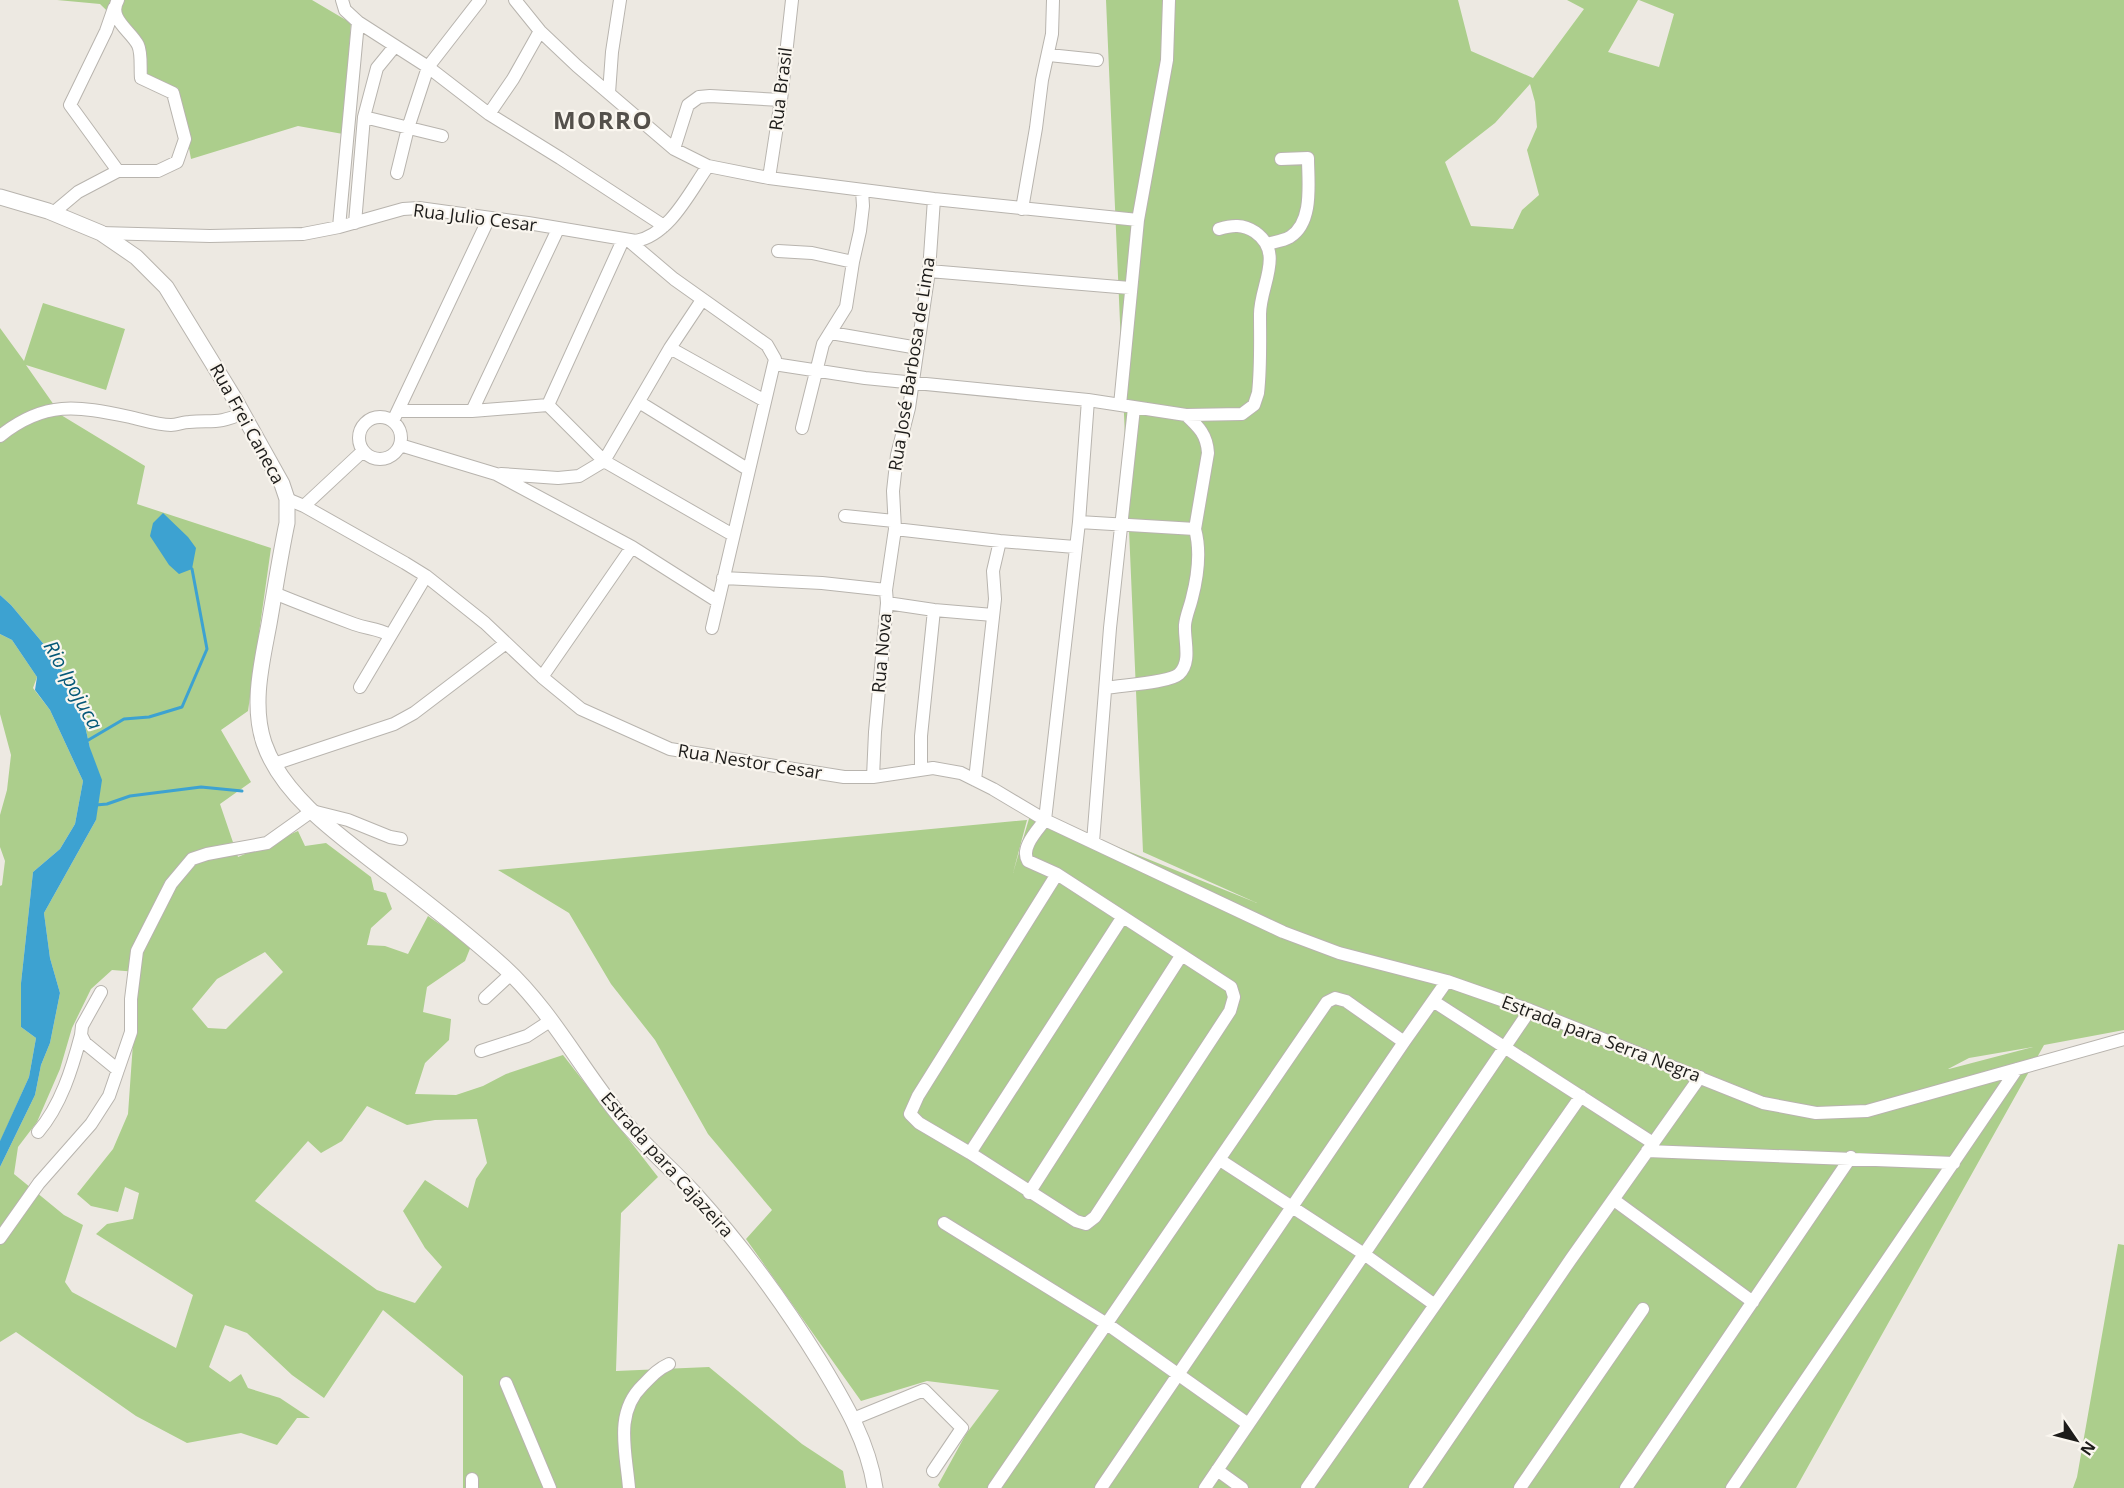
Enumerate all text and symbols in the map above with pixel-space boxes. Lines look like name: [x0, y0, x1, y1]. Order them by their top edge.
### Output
street label: Rua Brasil: [763, 46, 797, 132]
district label: MORRO: [553, 103, 653, 136]
street label: Rua Julio Cesar: [412, 197, 539, 237]
street label: Rua José Barbosa de Lima: [882, 255, 940, 473]
street label: Rua Frei Caneca: [205, 359, 291, 488]
street label: Rua Nova: [866, 612, 896, 694]
water label: Rio Ipojuca: [38, 635, 109, 734]
street label: Rua Nestor Cesar: [676, 738, 825, 784]
street label: Estrada para Serra Negra: [1498, 989, 1704, 1087]
street label: Estrada para Cajazeira: [596, 1087, 739, 1242]
north arrow: [2046, 1410, 2106, 1470]
text: N: [2076, 1437, 2101, 1460]

